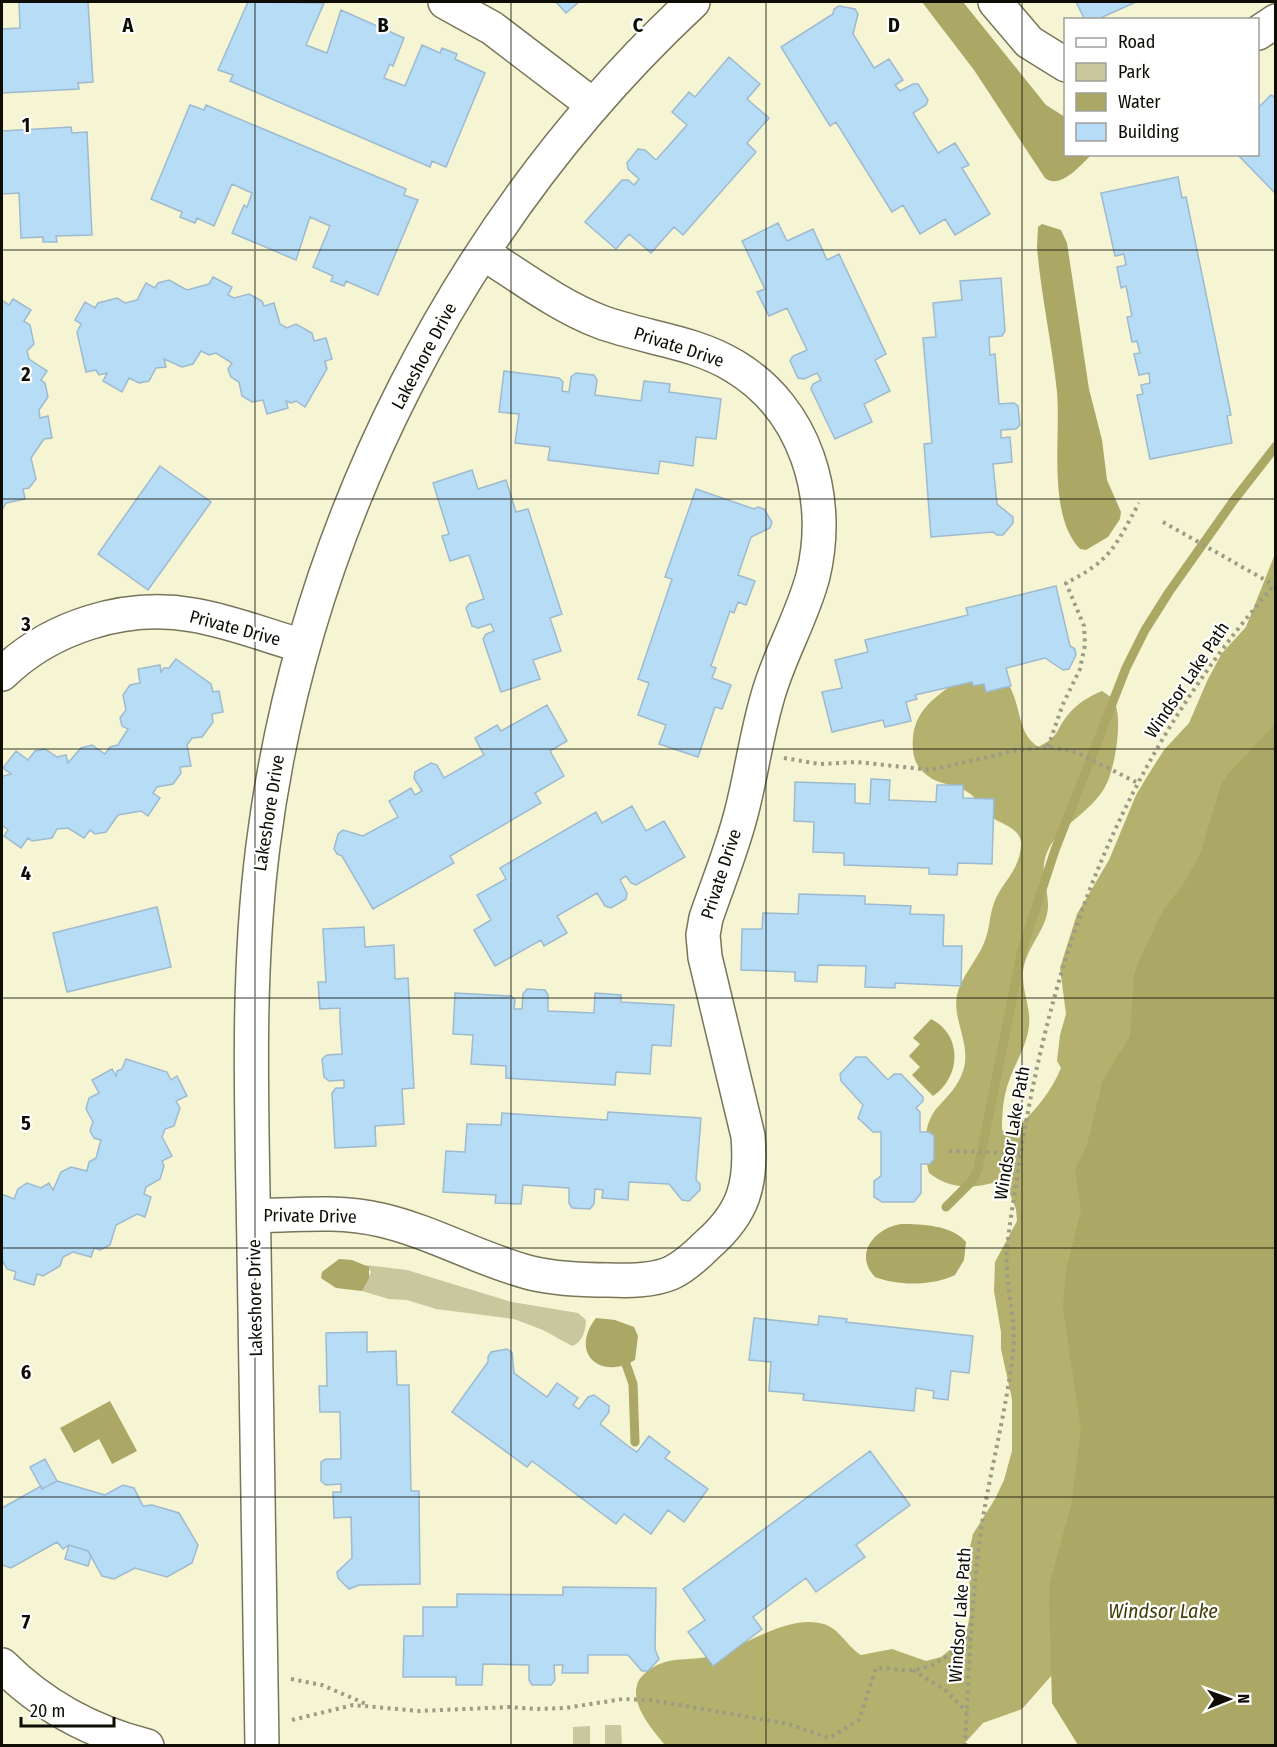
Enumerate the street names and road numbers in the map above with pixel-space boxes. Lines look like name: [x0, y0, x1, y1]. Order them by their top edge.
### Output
street label: Lakeshore Drive: [387, 299, 461, 413]
street label: Private Drive: [631, 322, 727, 372]
street label: Private Drive: [187, 605, 283, 651]
street label: Windsor Lake Path: [1140, 618, 1234, 742]
street label: Lakeshore Drive: [249, 753, 289, 873]
street label: Private Drive: [696, 826, 746, 922]
street label: Windsor Lake Path: [989, 1064, 1035, 1202]
street label: Private Drive: [263, 1204, 357, 1228]
street label: Lakeshore Drive: [243, 1239, 267, 1357]
street label: Windsor Lake Path: [944, 1547, 976, 1683]

